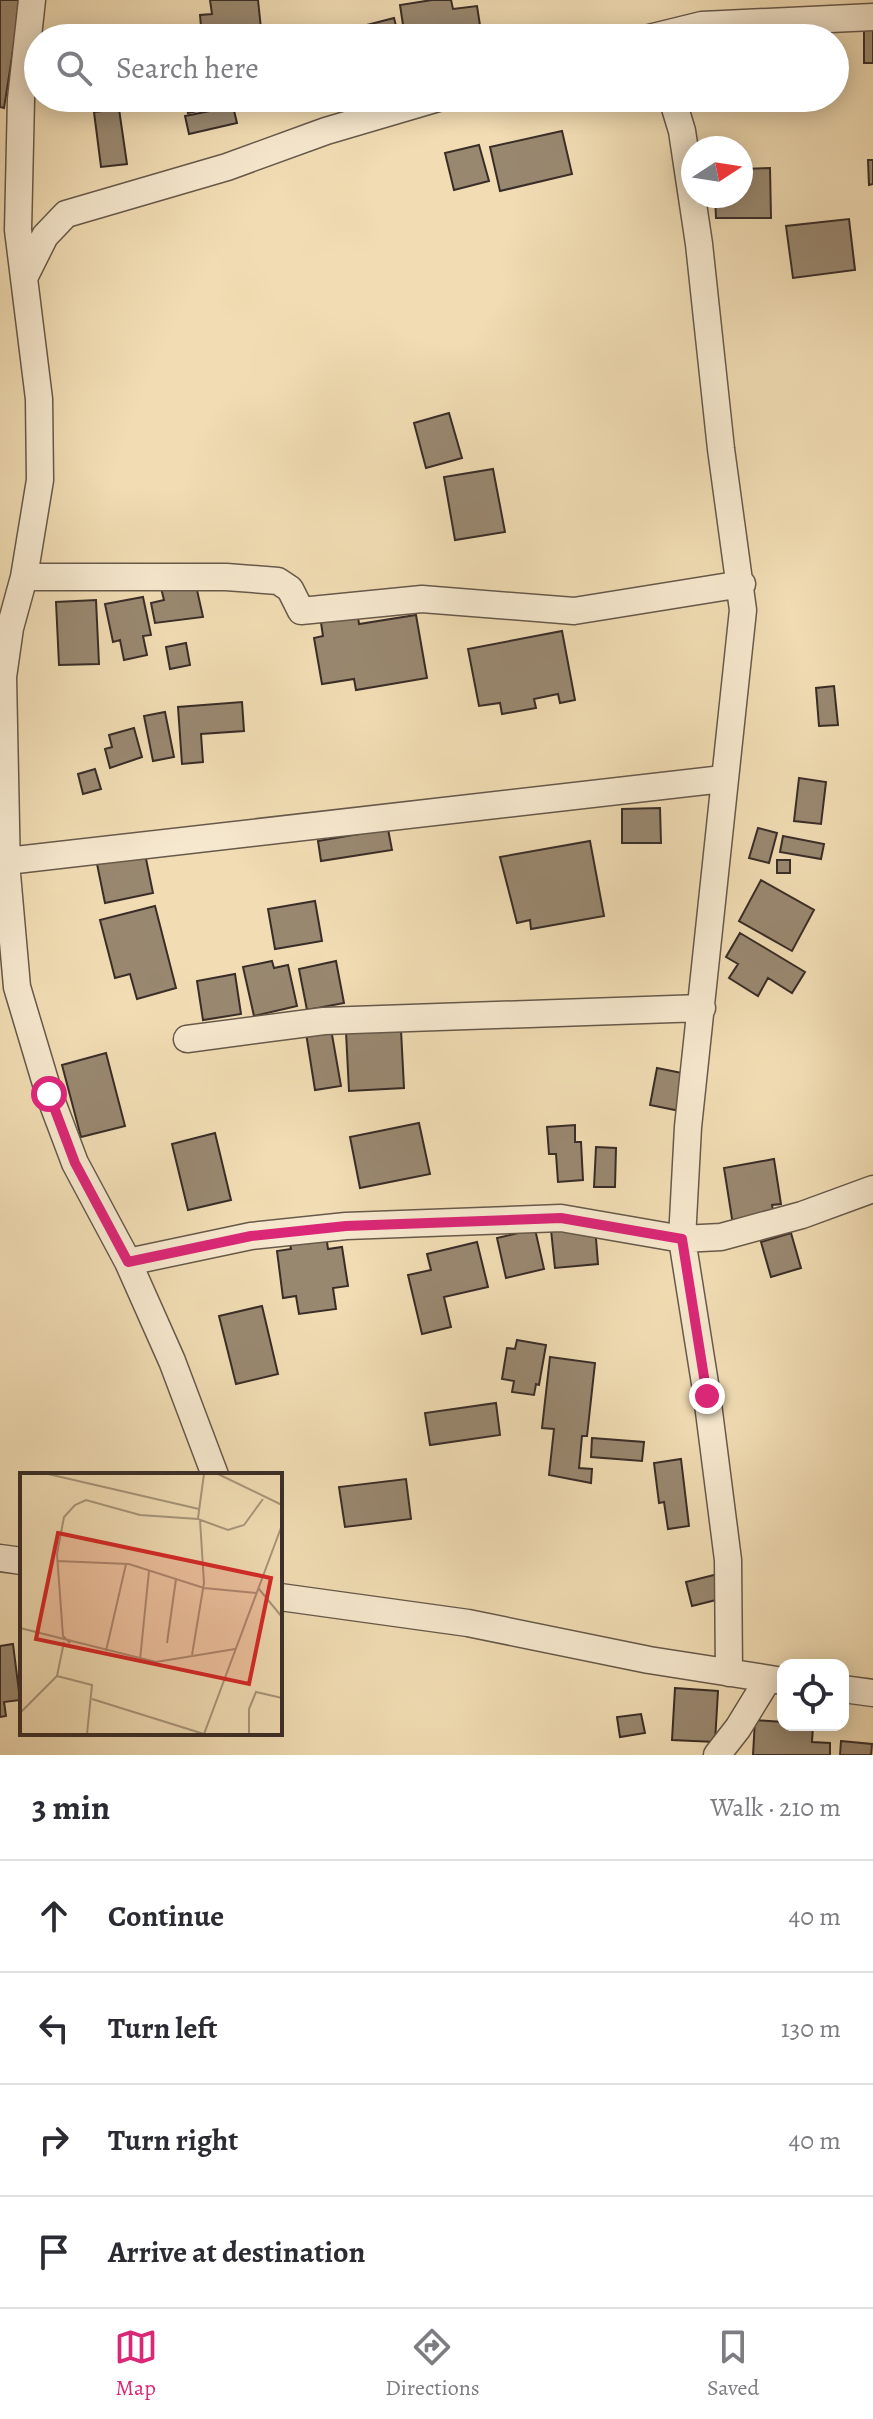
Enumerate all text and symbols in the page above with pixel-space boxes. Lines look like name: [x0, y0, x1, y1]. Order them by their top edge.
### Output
search box: [24, 24, 849, 112]
icon: search: [52, 46, 96, 90]
text: Search here: [116, 48, 259, 88]
north arrow: [681, 136, 753, 208]
route start: [31, 1076, 67, 1112]
route end: [689, 1378, 725, 1414]
inset map: [20, 1473, 282, 1735]
map controls: [777, 1659, 849, 1731]
button: locate: [777, 1659, 849, 1731]
text: 3 min: [32, 1784, 110, 1831]
text: Walk · 210 m: [710, 1790, 841, 1825]
icon: ahead: [32, 1894, 76, 1938]
text: Continue: [108, 1896, 224, 1936]
text: 40 m: [789, 1899, 841, 1934]
icon: left: [32, 2006, 76, 2050]
text: Turn left: [108, 2008, 217, 2048]
text: 130 m: [781, 2011, 841, 2046]
icon: right: [32, 2118, 76, 2162]
text: Turn right: [108, 2120, 238, 2160]
text: 40 m: [789, 2123, 841, 2158]
icon: arrive: [32, 2230, 76, 2274]
text: Arrive at destination: [108, 2232, 365, 2272]
tab: Map: [114, 2325, 158, 2403]
tab: Directions: [385, 2325, 480, 2403]
tab: Saved: [707, 2325, 759, 2403]

